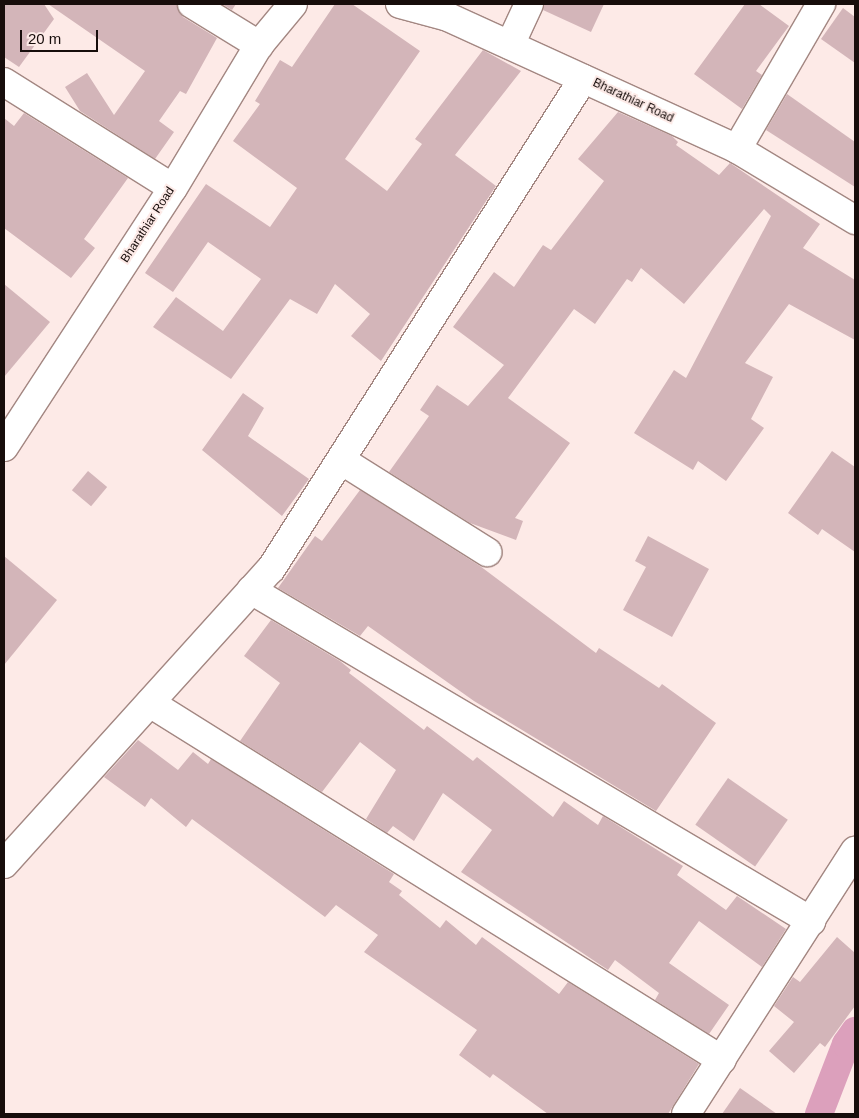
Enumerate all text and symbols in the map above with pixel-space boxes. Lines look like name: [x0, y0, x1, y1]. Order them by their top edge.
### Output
scale bar: [22, 20, 100, 52]
text: 20 m: [28, 30, 61, 47]
street label: Bharathiar Road: [590, 76, 676, 126]
street label: Bharathiar Road: [118, 184, 178, 266]

